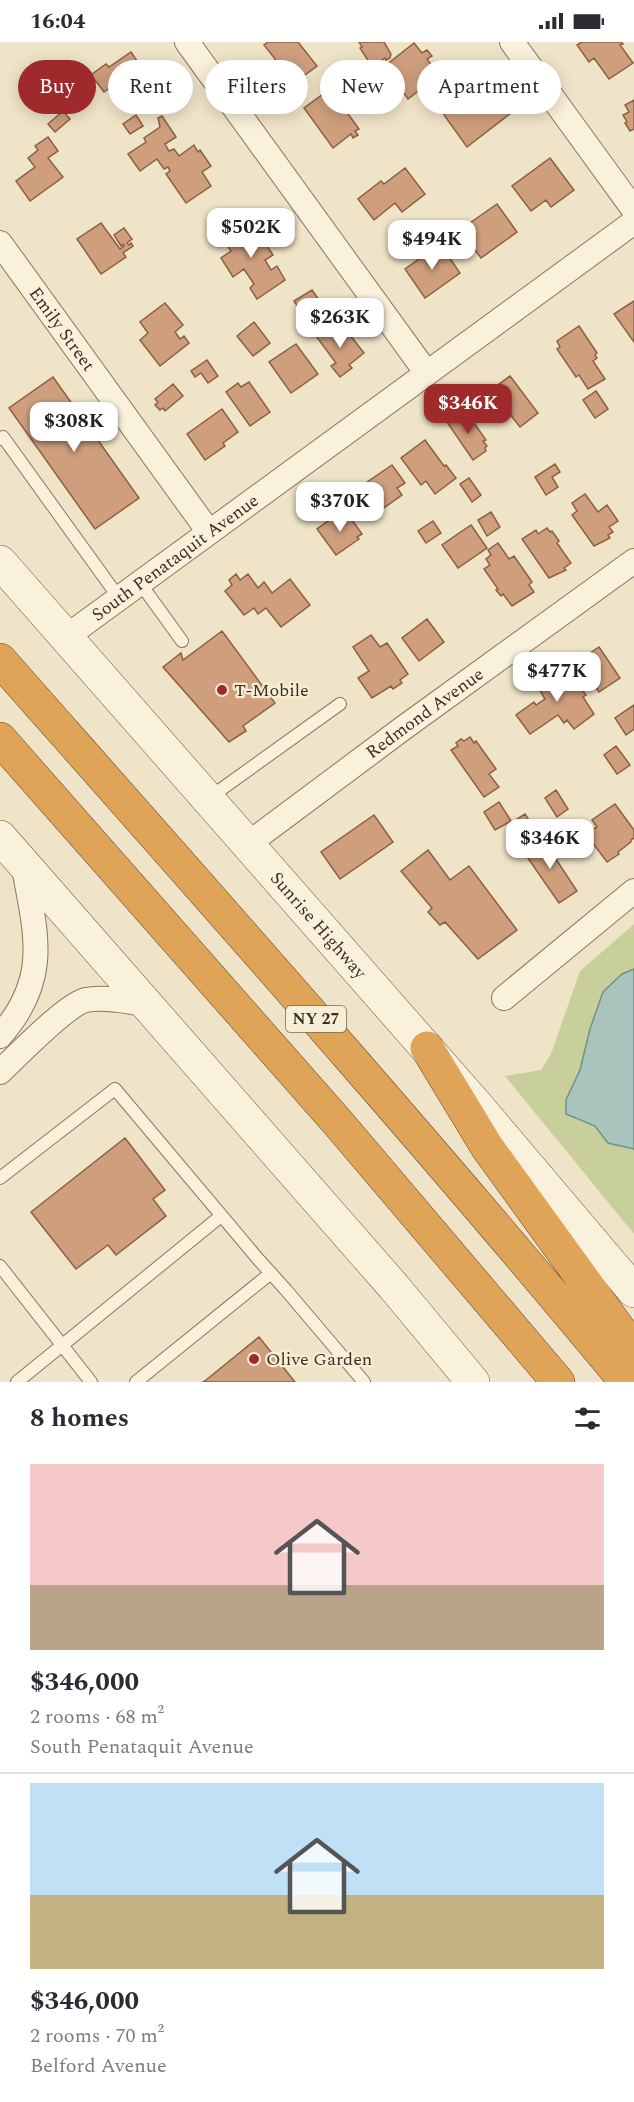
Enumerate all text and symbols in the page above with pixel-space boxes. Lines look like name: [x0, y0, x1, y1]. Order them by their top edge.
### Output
text: 16:04: [30, 5, 85, 38]
chip: Buy: [18, 60, 96, 114]
chip: Rent: [108, 60, 193, 114]
chip: Filters: [205, 60, 308, 114]
chip: New: [320, 60, 405, 114]
chip: Apartment: [417, 60, 561, 114]
pin: $502K: [209, 208, 293, 259]
text: $502K: [221, 212, 281, 242]
pin: $494K: [390, 220, 474, 271]
text: $494K: [402, 224, 462, 254]
street label: Emily Street: [22, 281, 102, 377]
pin: $263K: [298, 298, 382, 349]
text: $263K: [310, 302, 370, 332]
pin: $346K: [426, 384, 510, 435]
text: $346K: [438, 388, 498, 418]
pin: $308K: [32, 402, 116, 453]
text: $308K: [44, 406, 104, 436]
pin: $370K: [298, 482, 382, 533]
text: $370K: [310, 486, 370, 516]
street label: South Penataquit Avenue: [86, 487, 264, 628]
pin: $477K: [515, 652, 599, 703]
text: $477K: [527, 656, 587, 686]
street label: Redmond Avenue: [360, 661, 489, 765]
place label: T-Mobile: [234, 677, 309, 704]
marker: T-Mobile: [215, 683, 229, 697]
pin: $346K: [508, 819, 592, 870]
text: $346K: [520, 823, 580, 853]
street label: Sunrise Highway: [264, 865, 374, 986]
road number: NY 27: [286, 1006, 346, 1032]
place label: Olive Garden: [266, 1346, 372, 1373]
marker: Olive Garden: [247, 1352, 261, 1366]
text: 8 homes: [30, 1398, 129, 1438]
icon: filters: [571, 1402, 604, 1435]
icon: home: [263, 1503, 371, 1611]
text: $346,000: [30, 1662, 139, 1702]
text: 2 rooms · 68 m²: [30, 1702, 164, 1732]
text: South Penataquit Avenue: [30, 1732, 254, 1762]
icon: home: [263, 1822, 371, 1930]
text: $346,000: [30, 1981, 139, 2021]
text: 2 rooms · 70 m²: [30, 2021, 164, 2051]
text: Belford Avenue: [30, 2051, 167, 2081]

